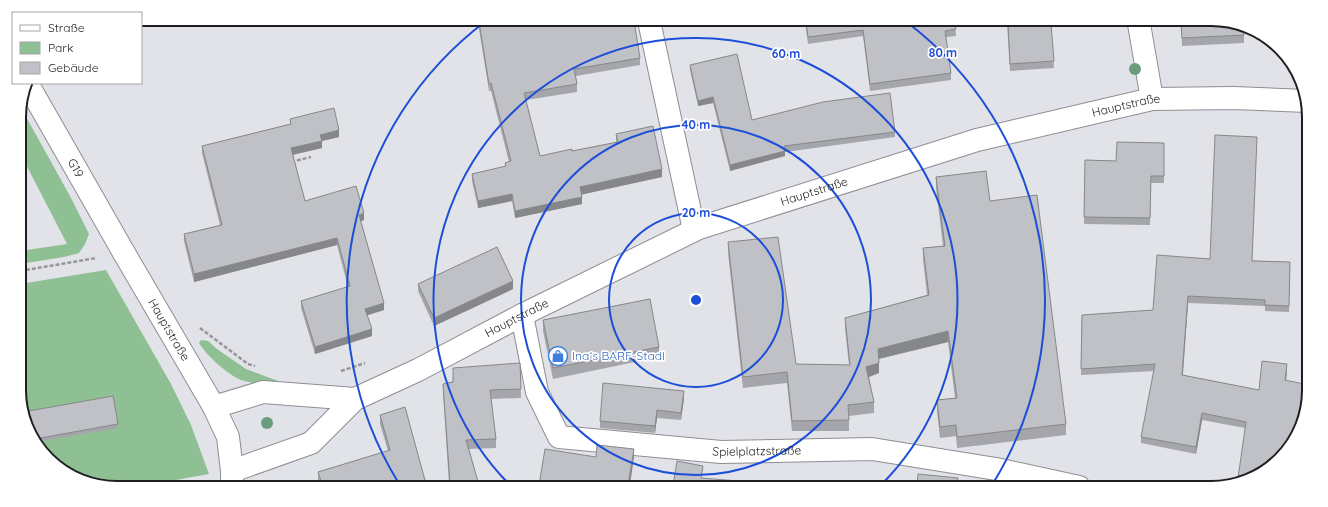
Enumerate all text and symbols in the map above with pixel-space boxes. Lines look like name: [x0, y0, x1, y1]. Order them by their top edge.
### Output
legend: [12, 12, 142, 84]
text: Straße: [48, 20, 85, 35]
text: Park: [48, 40, 73, 55]
text: 80 m: [929, 45, 957, 60]
text: 60 m: [772, 46, 800, 61]
text: Gebäude: [48, 60, 99, 75]
street label: Hauptstraße: [1090, 91, 1161, 120]
text: 40 m: [682, 117, 710, 132]
street label: G19: [65, 156, 87, 180]
street label: Hauptstraße: [778, 173, 850, 209]
text: 20 m: [682, 205, 710, 220]
centre of rings: [689, 293, 703, 307]
street label: Hauptstraße: [482, 295, 551, 340]
street label: Hauptstraße: [145, 296, 194, 364]
shop icon: Ina´s BARF-Stadl: [547, 345, 569, 367]
place label: Ina´s BARF-Stadl: [572, 348, 665, 363]
street label: Spielplatzstraße: [712, 442, 802, 459]

